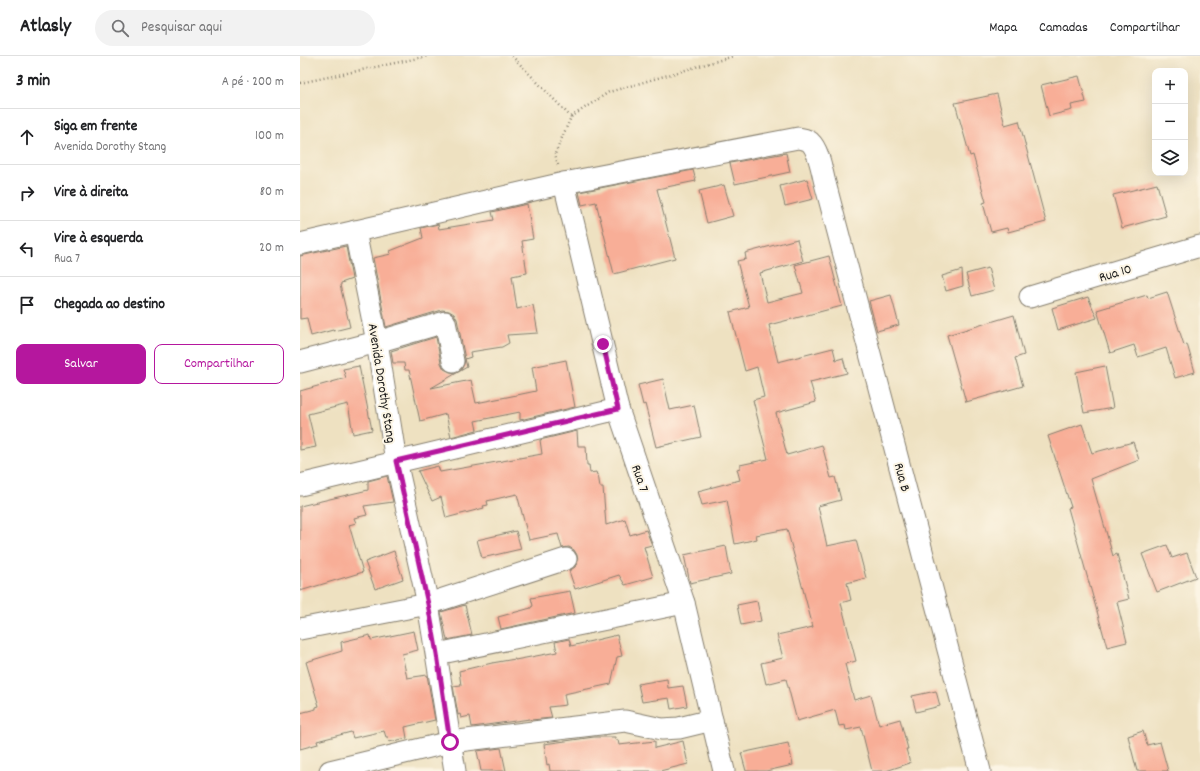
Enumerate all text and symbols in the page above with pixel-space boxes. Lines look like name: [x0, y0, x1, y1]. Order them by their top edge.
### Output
search box: [95, 10, 375, 46]
text: Atlasly: [20, 14, 71, 41]
icon: search: [109, 17, 131, 39]
text: Pesquisar aqui: [141, 17, 222, 39]
text: Mapa: [989, 18, 1017, 38]
text: Camadas: [1039, 18, 1088, 38]
text: Compartilhar: [1110, 18, 1180, 38]
map controls: [1152, 68, 1188, 176]
button: +: [1152, 68, 1188, 104]
text: 3 min: [16, 70, 50, 94]
text: A pé · 200 m: [222, 73, 284, 92]
button: −: [1152, 104, 1188, 140]
text: Siga em frente: [54, 116, 137, 138]
icon: ahead: [16, 126, 38, 148]
text: 100 m: [255, 127, 284, 146]
text: Avenida Dorothy Stang: [54, 138, 166, 157]
button: layers: [1152, 140, 1188, 176]
icon: right: [16, 182, 38, 204]
text: Vire à direita: [54, 182, 128, 204]
text: 80 m: [260, 183, 284, 202]
text: Vire à esquerda: [54, 228, 143, 250]
icon: left: [16, 238, 38, 260]
text: 20 m: [259, 239, 284, 258]
text: Rua 7: [54, 250, 80, 269]
street label: Rua 10: [1097, 259, 1134, 288]
icon: arrive: [16, 294, 38, 316]
text: Chegada ao destino: [54, 294, 165, 316]
street label: Avenida Dorothy Stang: [362, 322, 400, 445]
route end: [594, 335, 612, 353]
button: Salvar: [16, 344, 146, 384]
button: Compartilhar: [154, 344, 284, 384]
street label: Rua B: [888, 461, 915, 495]
street label: Rua 7: [625, 462, 653, 495]
route start: [441, 733, 459, 751]

